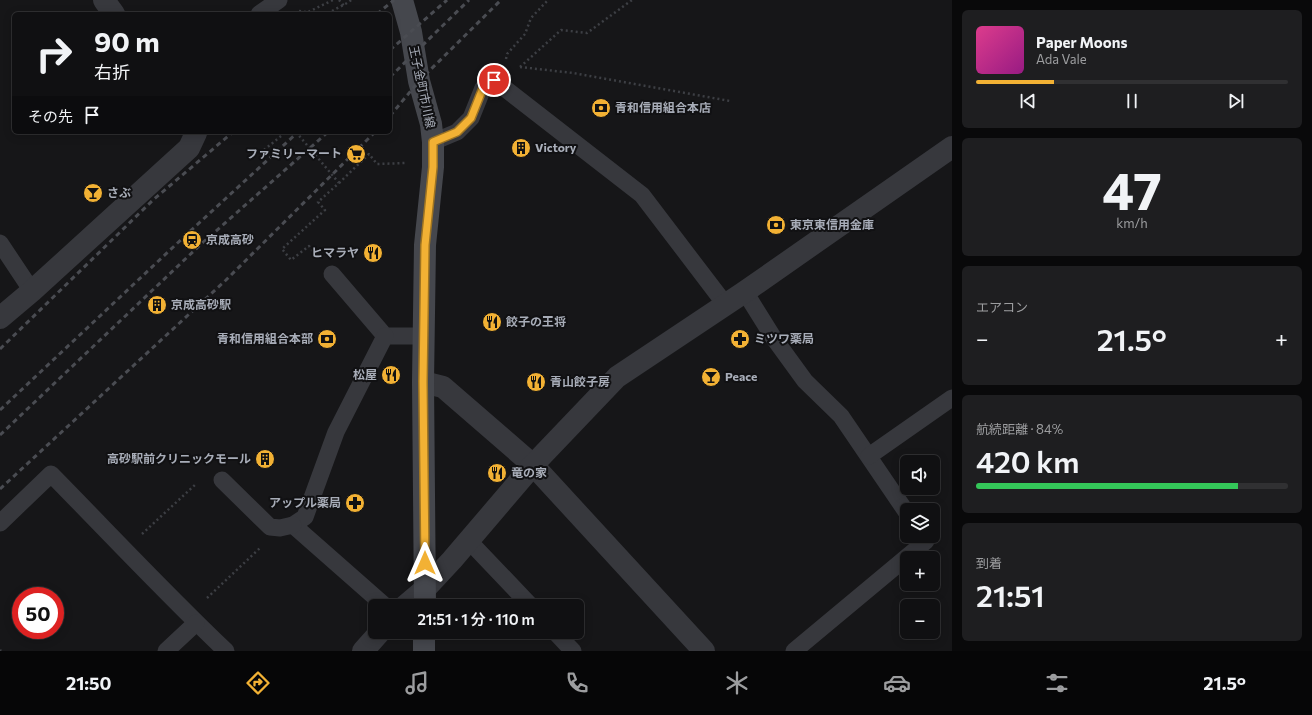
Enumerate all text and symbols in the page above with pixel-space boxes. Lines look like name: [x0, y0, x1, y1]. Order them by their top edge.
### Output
text: 90 m: [94, 24, 160, 58]
icon: right: [28, 28, 80, 80]
text: Paper Moons: [1036, 33, 1127, 51]
street label: 王子金町市川線: [407, 44, 439, 129]
text: Ada Vale: [1036, 51, 1087, 67]
text: 右折: [94, 61, 130, 83]
pin: [477, 63, 511, 97]
icon: arrive: [483, 69, 505, 91]
icon: previous: [1017, 90, 1039, 112]
icon: pause: [1121, 90, 1143, 112]
icon: next: [1225, 90, 1247, 112]
bank icon: 青和信用組合本店: [590, 97, 612, 119]
place label: 青和信用組合本店: [615, 100, 711, 114]
icon: arrive: [81, 104, 103, 126]
text: その先: [28, 107, 73, 125]
building icon: Victory: [510, 137, 532, 159]
place label: Victory: [535, 140, 577, 154]
supermarket icon: ファミリーマート: [345, 143, 367, 165]
place label: ファミリーマート: [246, 146, 342, 160]
text: 47: [1102, 157, 1162, 221]
bar icon: さぶ: [82, 182, 104, 204]
place label: さぶ: [107, 185, 131, 199]
bank icon: 東京東信用金庫: [765, 214, 787, 236]
text: km/h: [1116, 215, 1148, 231]
place label: 東京東信用金庫: [790, 217, 874, 231]
station icon: 京成高砂: [181, 229, 203, 251]
place label: 京成高砂: [206, 232, 254, 246]
restaurant icon: ヒマラヤ: [362, 242, 384, 264]
place label: ヒマラヤ: [311, 245, 359, 259]
building icon: 京成高砂駅: [146, 294, 168, 316]
place label: 京成高砂駅: [171, 297, 231, 311]
text: エアコン: [976, 299, 1028, 315]
restaurant icon: 餃子の王将: [481, 311, 503, 333]
place label: 餃子の王将: [505, 314, 566, 328]
text: 21.5°: [1097, 320, 1167, 357]
text: −: [976, 325, 989, 352]
text: +: [1275, 325, 1288, 352]
bank icon: 青和信用組合本部: [316, 328, 338, 350]
pharmacy icon: ミツワ薬局: [729, 328, 751, 350]
place label: 青和信用組合本部: [217, 331, 313, 345]
place label: ミツワ薬局: [754, 331, 814, 345]
restaurant icon: 松屋: [380, 364, 402, 386]
bar icon: Peace: [700, 366, 722, 388]
place label: 松屋: [353, 367, 377, 381]
place label: Peace: [725, 369, 757, 383]
restaurant icon: 青山餃子房: [525, 371, 547, 393]
place label: 青山餃子房: [550, 374, 610, 388]
text: 航続距離 · 84%: [976, 421, 1063, 437]
text: 420 km: [976, 442, 1079, 479]
building icon: 高砂駅前クリニックモール: [254, 448, 276, 470]
place label: 高砂駅前クリニックモール: [107, 451, 251, 465]
map controls: [900, 455, 940, 639]
button: sound: [900, 455, 940, 495]
restaurant icon: 竜の家: [486, 462, 508, 484]
place label: 竜の家: [511, 465, 547, 479]
pharmacy icon: アップル薬局: [344, 492, 366, 514]
place label: アップル薬局: [269, 495, 341, 509]
button: layers: [900, 503, 940, 543]
position arrow: [404, 542, 446, 584]
button: +: [900, 551, 940, 591]
text: 到着: [976, 555, 1002, 571]
text: 21:51: [976, 576, 1045, 613]
speed limit sign: 50: [12, 587, 64, 639]
button: −: [900, 599, 940, 639]
text: 21:51 · 1 分 · 110 m: [417, 610, 535, 628]
icon: directions: [244, 669, 272, 697]
icon: music: [403, 669, 431, 697]
icon: phone: [563, 669, 591, 697]
icon: climate: [723, 669, 751, 697]
icon: car: [883, 669, 911, 697]
icon: filters: [1043, 669, 1071, 697]
text: 21:50: [66, 672, 112, 694]
text: 21.5°: [1203, 672, 1246, 694]

